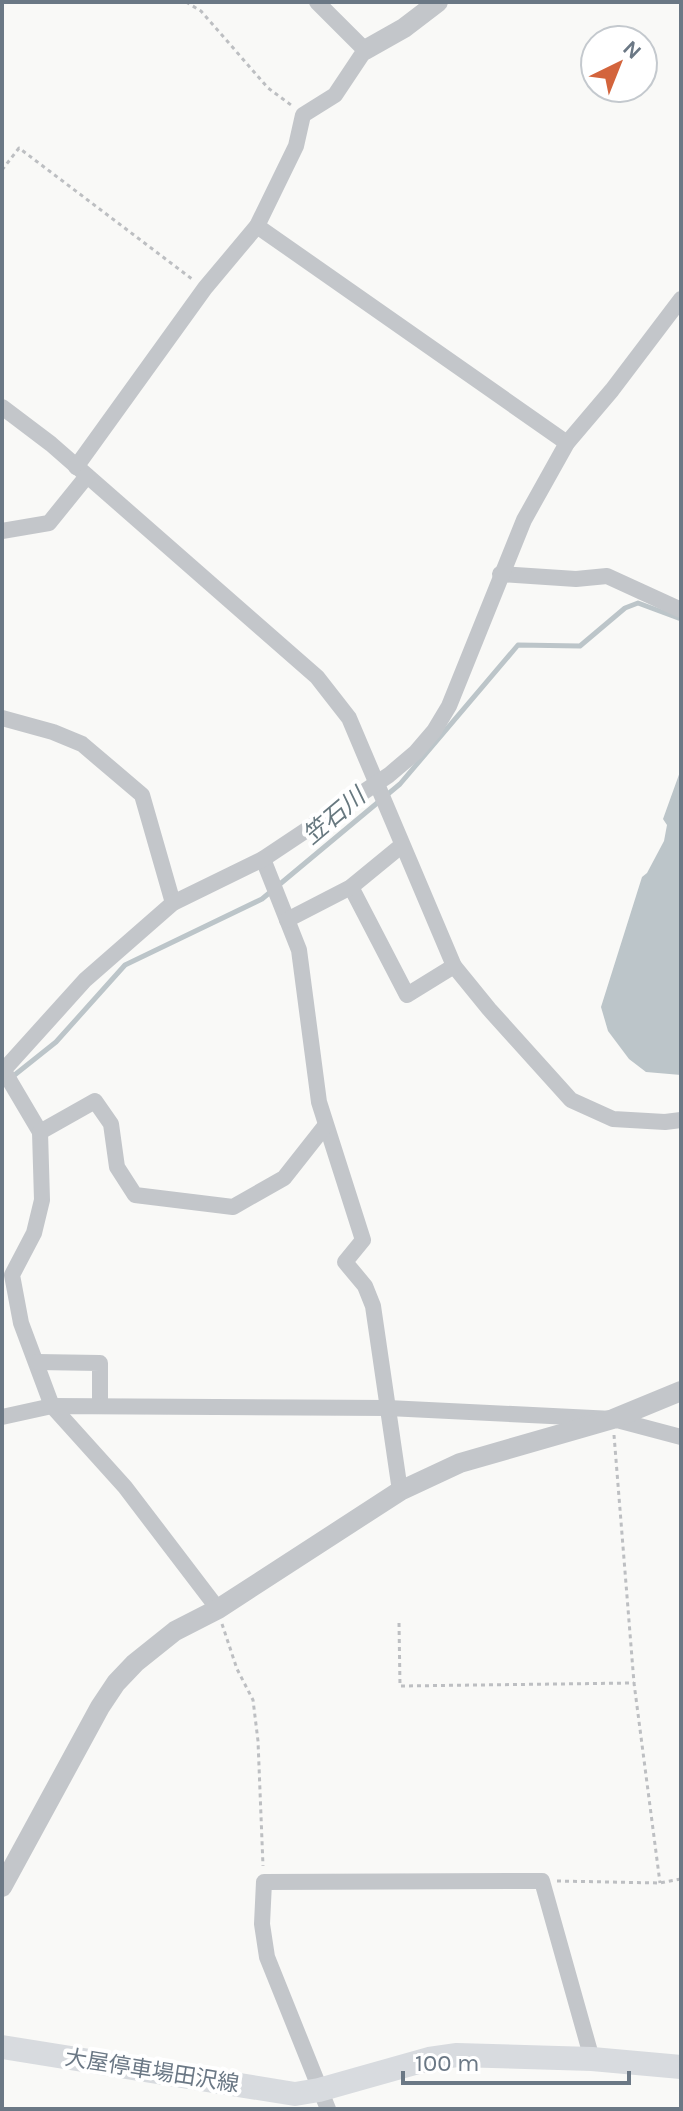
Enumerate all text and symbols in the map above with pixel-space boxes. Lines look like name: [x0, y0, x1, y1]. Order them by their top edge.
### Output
north arrow: [579, 24, 659, 104]
text: N: [617, 35, 647, 65]
water label: 笠石川: [297, 780, 373, 850]
scale bar: [403, 2035, 629, 2085]
street label: 大屋停車場田沢線: [63, 2044, 241, 2098]
text: 100 m: [415, 2049, 480, 2077]

